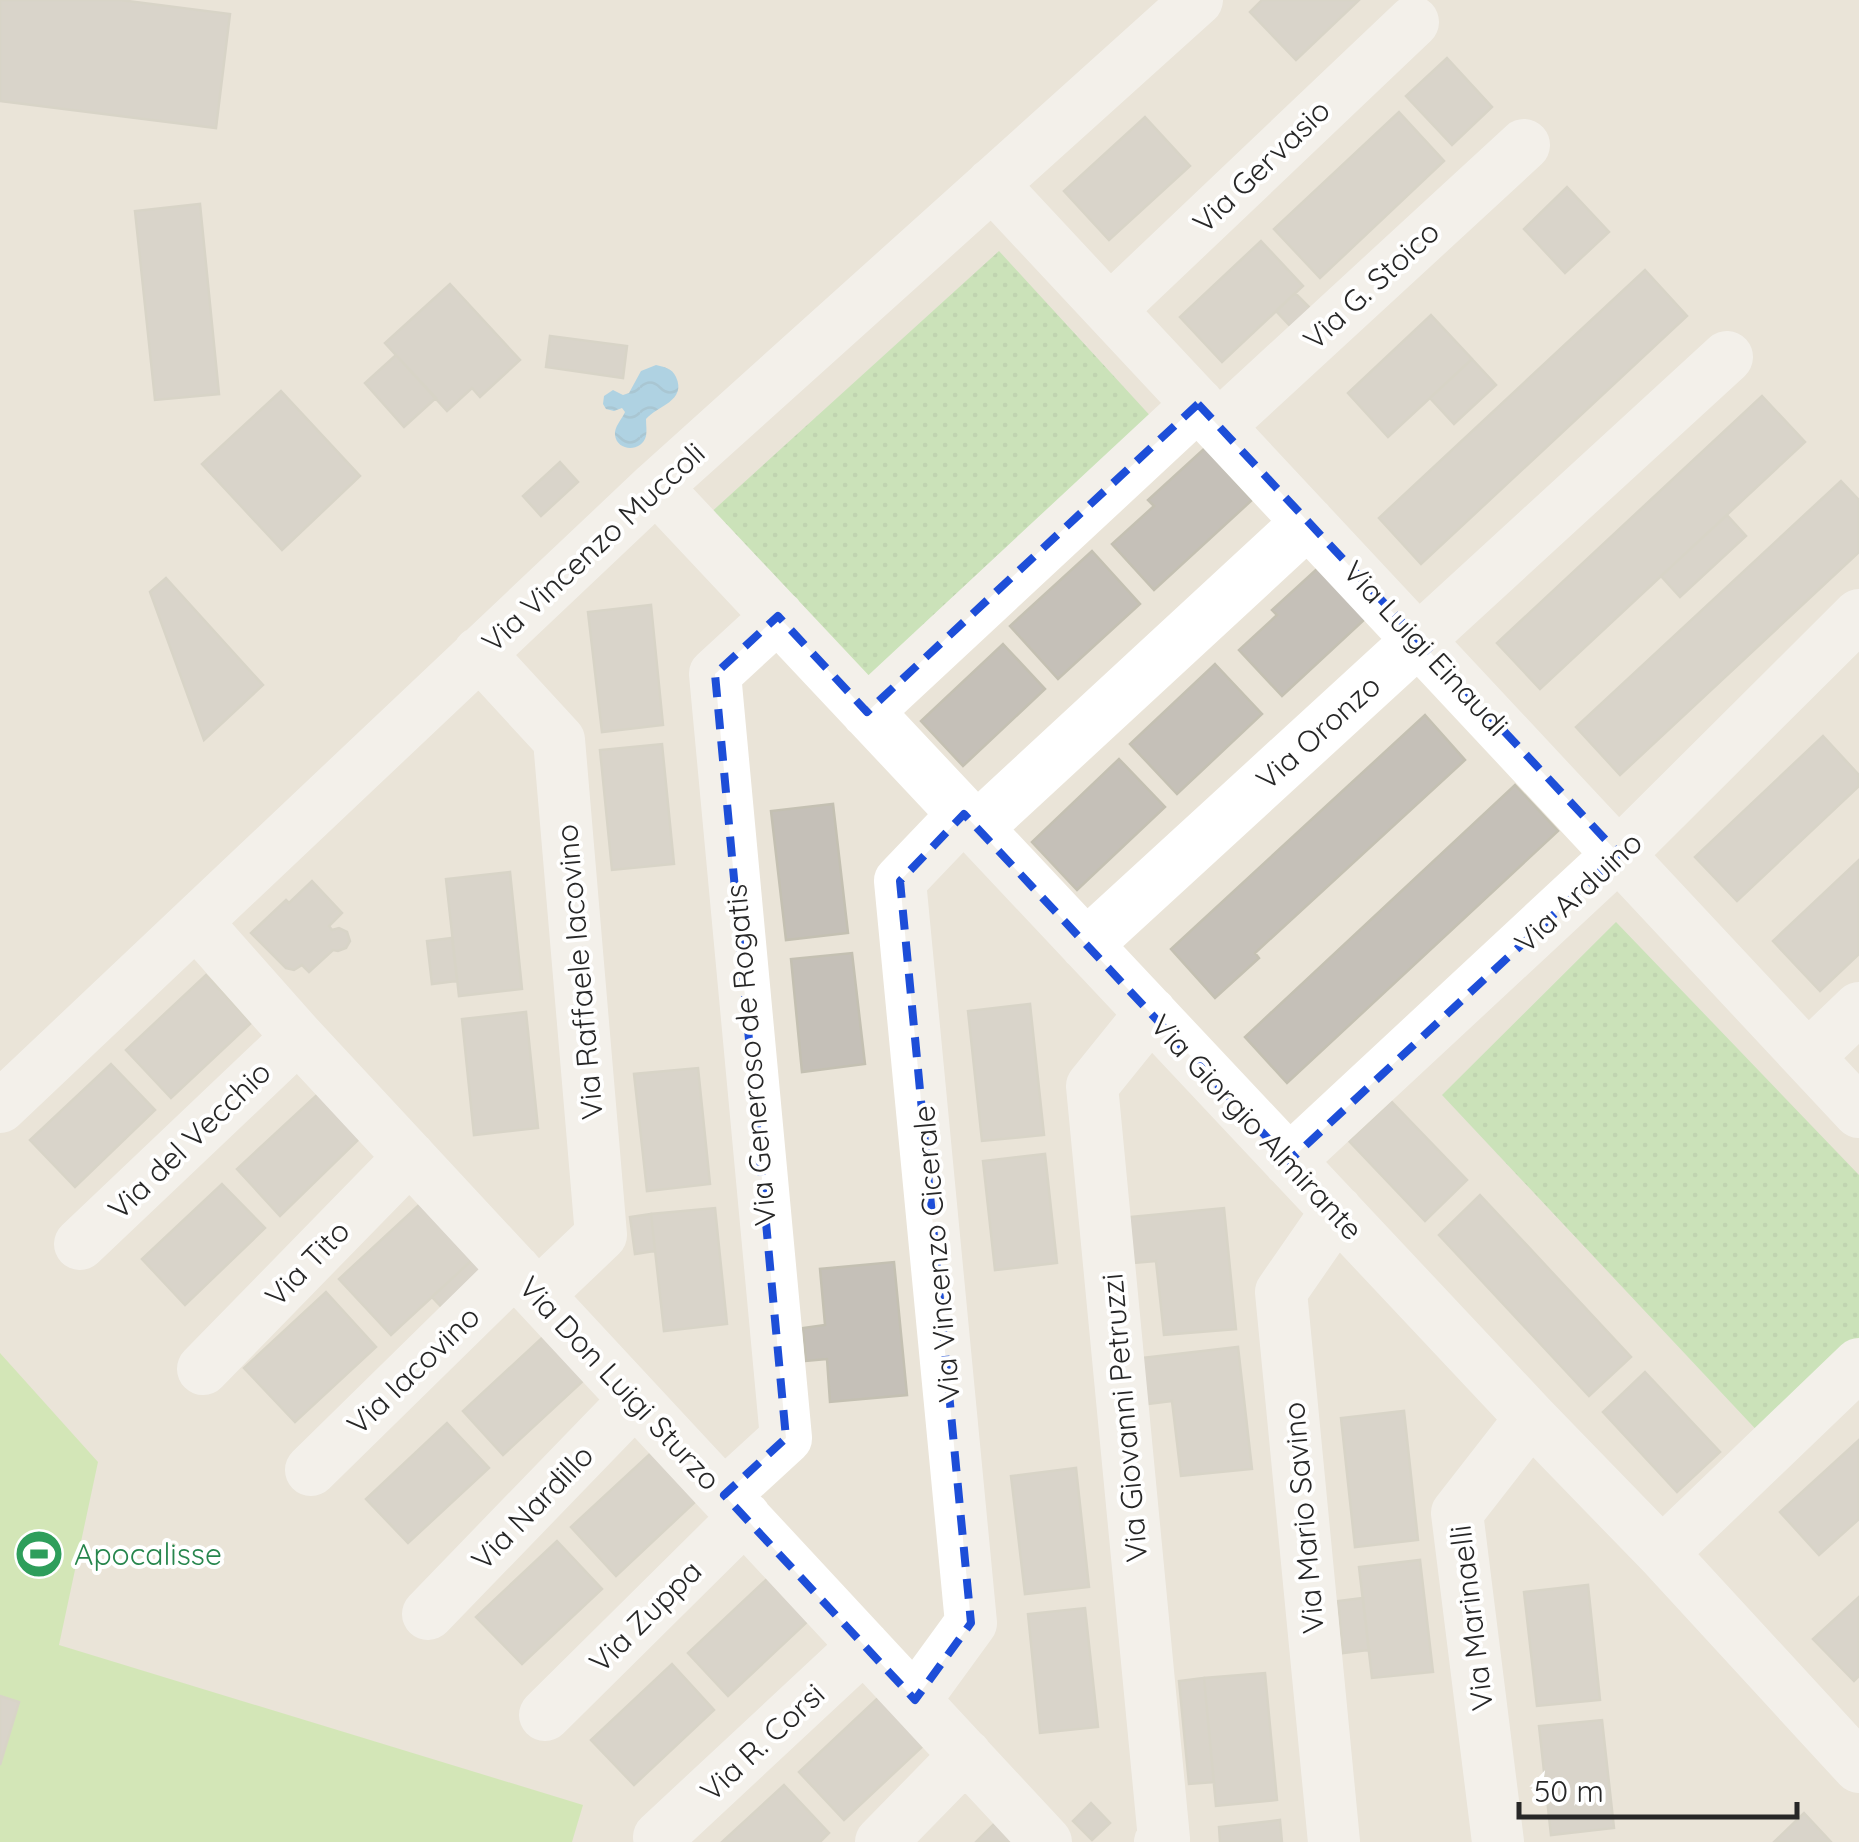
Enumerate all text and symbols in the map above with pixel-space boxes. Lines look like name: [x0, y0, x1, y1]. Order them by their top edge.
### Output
street label: Via Gervasio: [1184, 91, 1338, 241]
street label: Via G. Stoico: [1295, 212, 1447, 358]
street label: Via Vincenzo Muccoli: [474, 434, 712, 660]
street label: Via Luigi Einaudi: [1335, 552, 1517, 744]
street label: Via Oronzo: [1248, 666, 1388, 798]
street label: Via Raffaele Iacovino: [547, 823, 611, 1121]
street label: Via Arduino: [1506, 823, 1650, 961]
street label: Via Generoso de Rogatis: [716, 882, 784, 1228]
street label: Via Giorgio Almirante: [1143, 1006, 1371, 1248]
street label: Via del Vecchio: [100, 1053, 278, 1227]
street label: Via Vincenzo Cicerale: [904, 1104, 968, 1404]
street label: Via Tito: [257, 1212, 357, 1314]
street label: Via Don Luigi Sturzo: [511, 1268, 729, 1498]
street label: Via Giovanni Petruzzi: [1092, 1272, 1156, 1564]
street label: Via Iacovino: [339, 1297, 487, 1443]
street label: Via Mario Savino: [1274, 1401, 1332, 1635]
street label: Via Nardillo: [463, 1436, 601, 1578]
street label: Via Marinaelli: [1441, 1523, 1501, 1713]
sports icon: Apocalisse: [13, 1528, 65, 1580]
place label: Apocalisse: [74, 1535, 222, 1573]
street label: Via Zuppa: [581, 1552, 709, 1680]
street label: Via R. Corsi: [692, 1675, 832, 1809]
scale bar: [1519, 1757, 1796, 1819]
text: 50 m: [1534, 1772, 1604, 1810]

